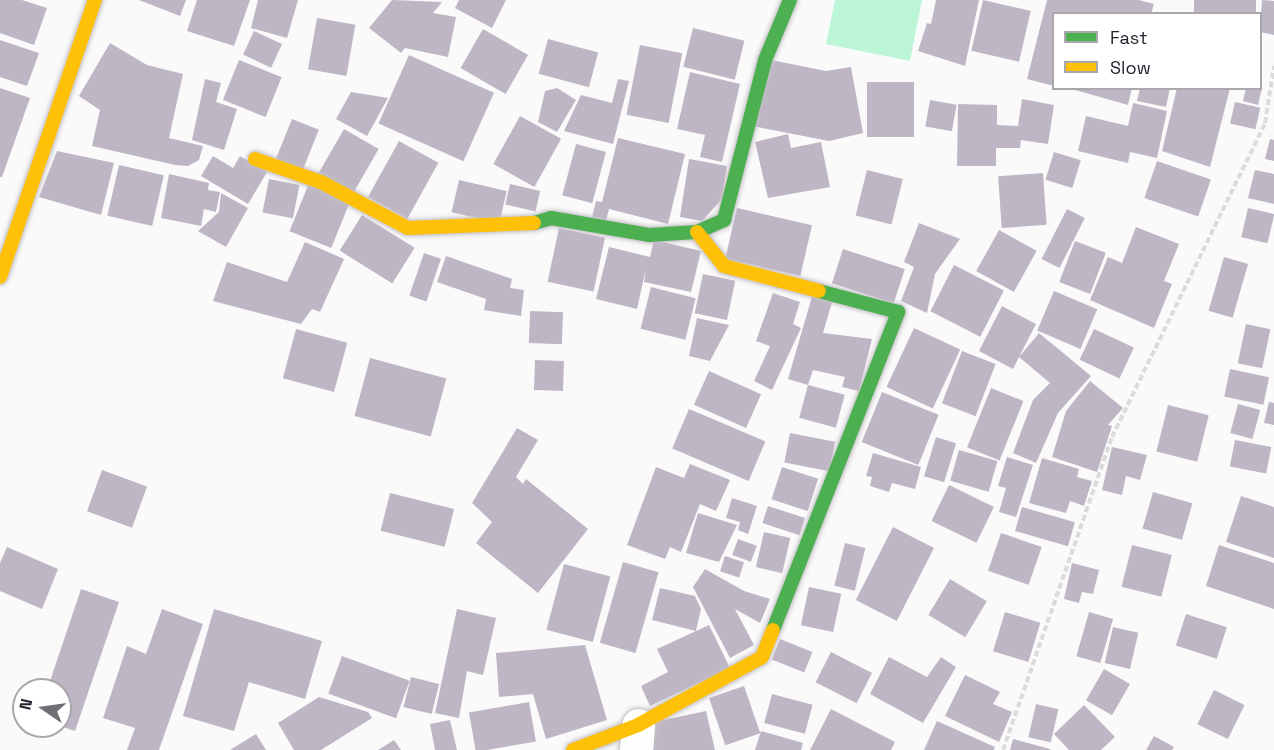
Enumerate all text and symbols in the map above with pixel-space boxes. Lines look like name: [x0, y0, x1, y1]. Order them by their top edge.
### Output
legend: [1052, 12, 1262, 90]
text: Fast: [1110, 26, 1147, 49]
text: Slow: [1110, 56, 1151, 79]
north arrow: [12, 678, 72, 738]
text: N: [14, 697, 37, 712]

